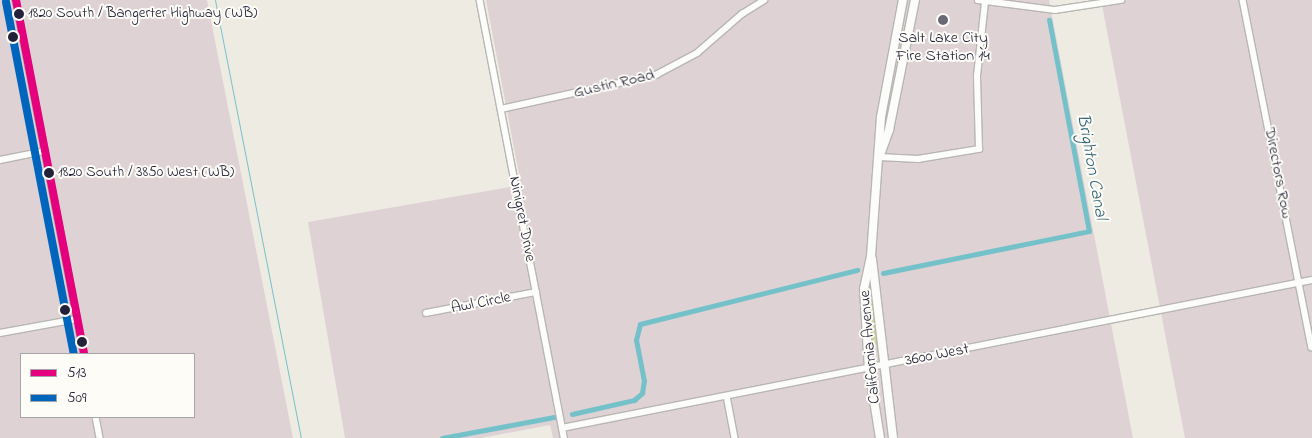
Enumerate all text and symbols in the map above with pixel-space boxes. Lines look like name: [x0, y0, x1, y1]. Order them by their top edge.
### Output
place label: 1820 South / Bangerter Highway (WB): [28, 5, 257, 23]
marker: 1820 South / Bangerter Highway (WB): [14, 9, 24, 19]
marker: Salt Lake City Fire Station 14: [937, 14, 949, 26]
place label: Salt Lake City Fire Station 14: [896, 28, 990, 66]
unlabelled marker: [8, 32, 18, 42]
street label: Gustin Road: [572, 65, 656, 103]
water label: Brighton Canal: [1071, 113, 1111, 221]
street label: Directors Row: [1260, 126, 1296, 220]
place label: 1820 South / 3850 West (WB): [58, 164, 234, 182]
marker: 1820 South / 3850 West (WB): [44, 168, 54, 178]
street label: Ninigret Drive: [504, 175, 540, 263]
street label: Awl Circle: [450, 288, 512, 318]
street label: California Avenue: [855, 289, 885, 405]
unlabelled marker: [60, 305, 70, 315]
unlabelled marker: [77, 337, 87, 347]
street label: 3600 West: [903, 339, 971, 371]
legend: [20, 353, 195, 418]
text: 513: [67, 362, 87, 384]
text: 509: [67, 387, 87, 409]

